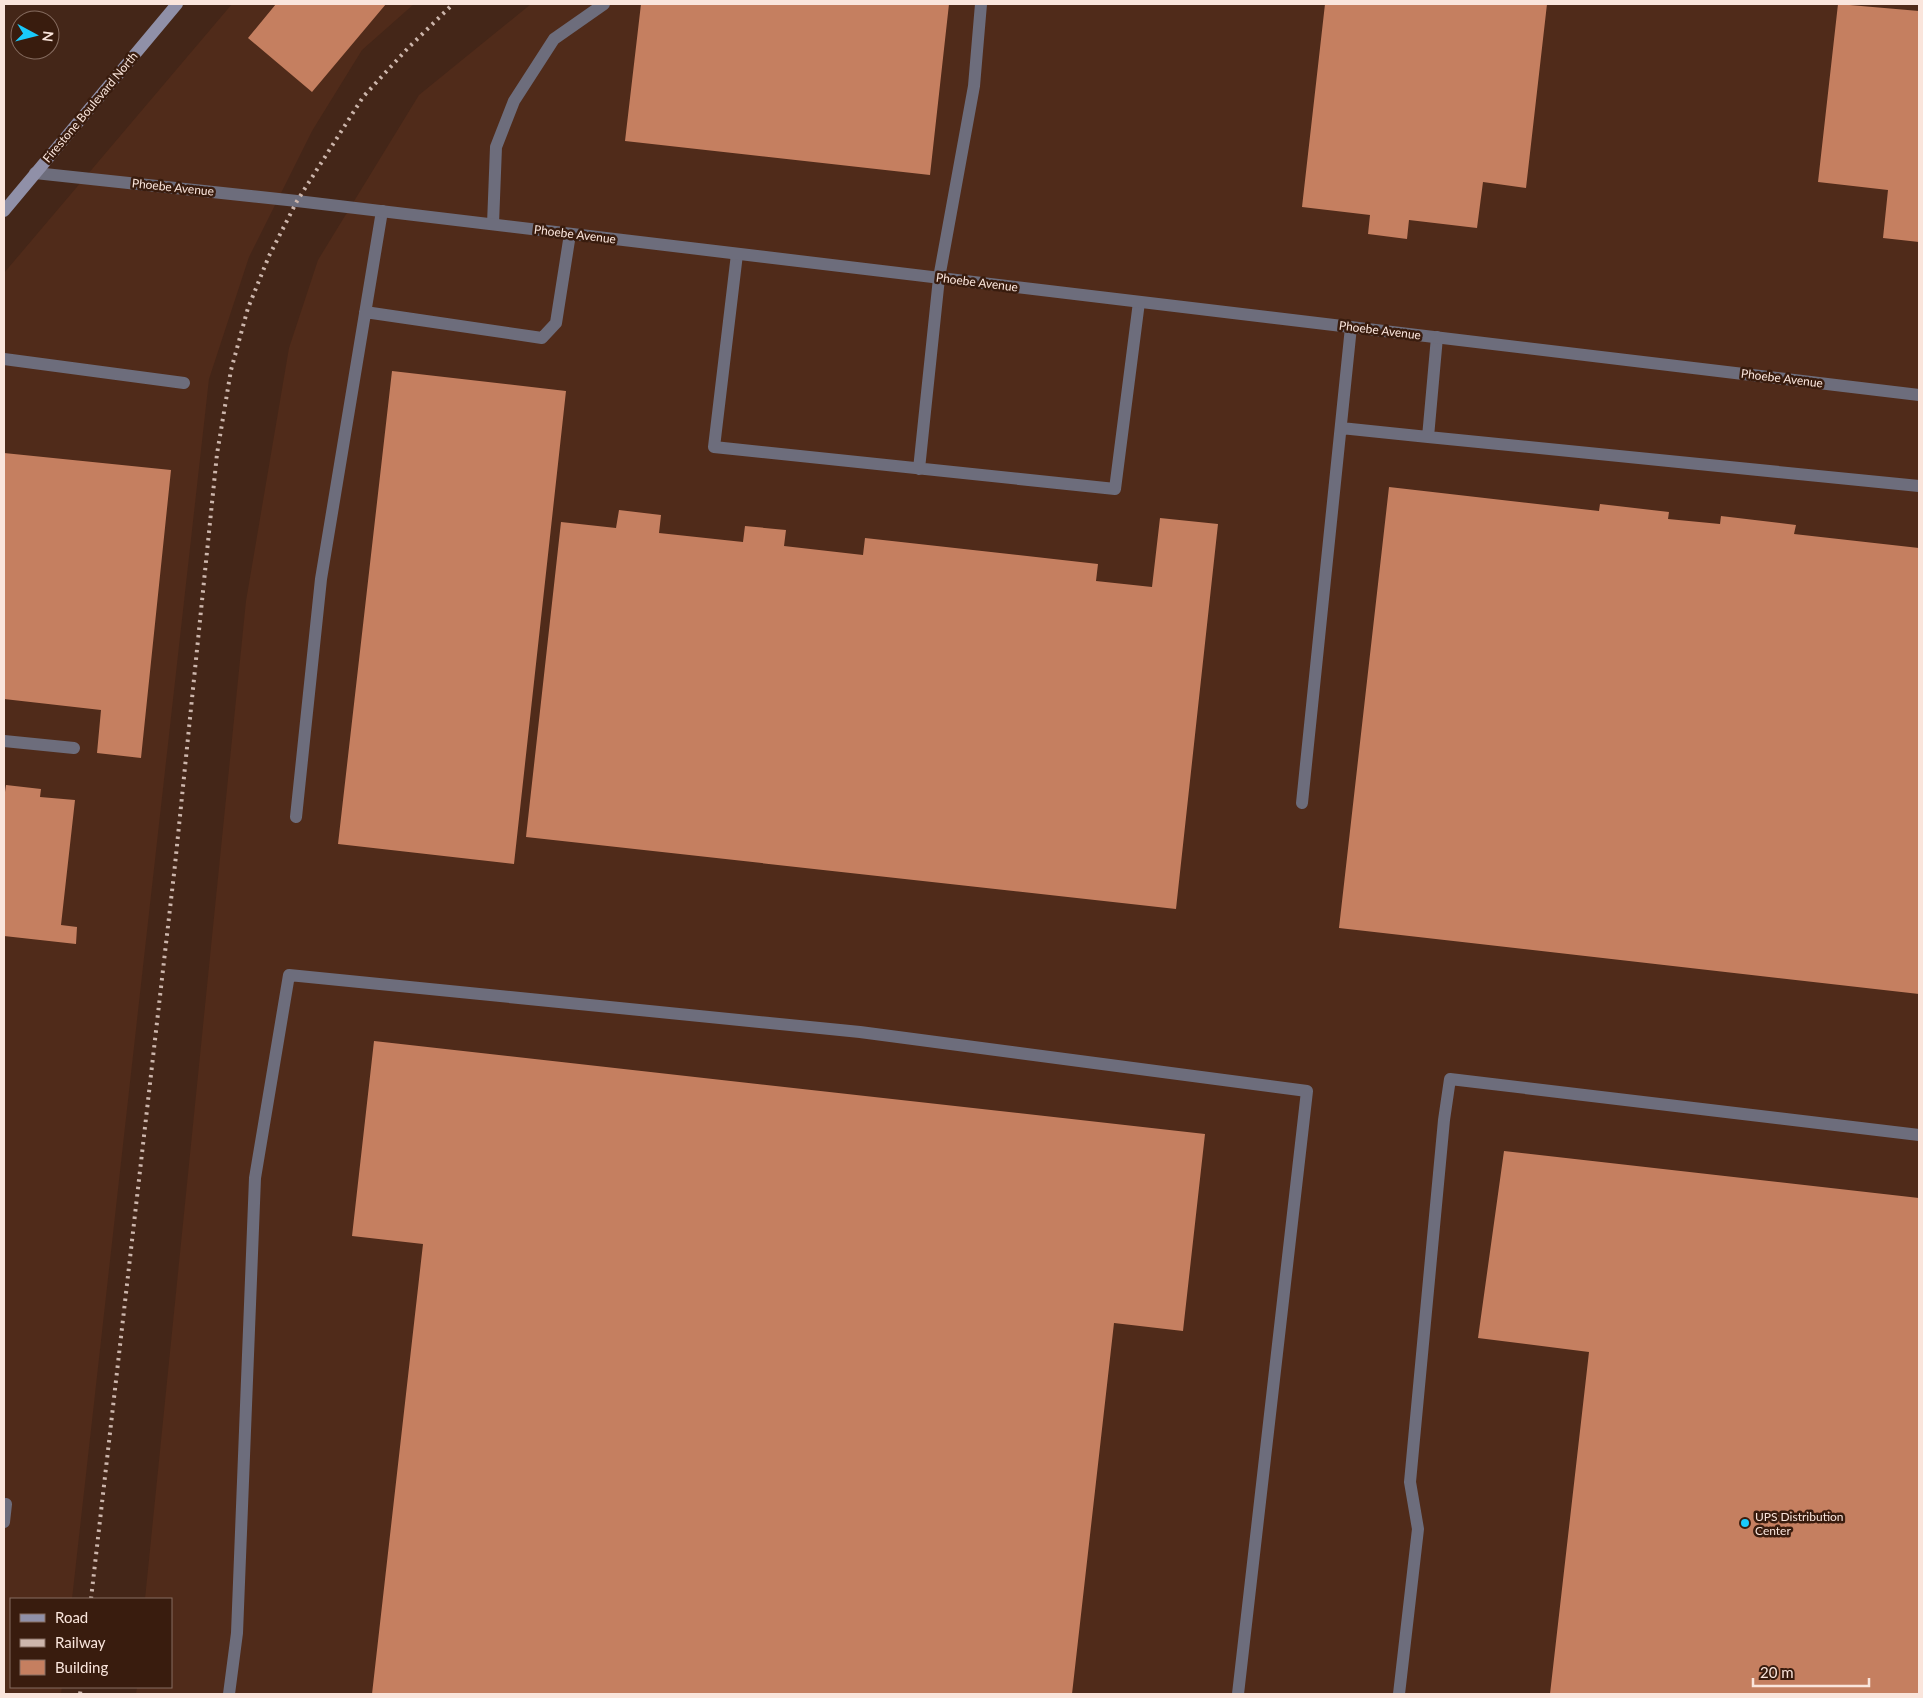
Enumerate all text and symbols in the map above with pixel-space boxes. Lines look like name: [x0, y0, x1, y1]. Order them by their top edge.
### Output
north arrow: [10, 10, 60, 60]
text: N: [39, 30, 57, 43]
street label: Firestone Boulevard North: [39, 49, 141, 165]
street label: Phoebe Avenue: [131, 175, 215, 199]
street label: Phoebe Avenue: [533, 222, 617, 246]
street label: Phoebe Avenue: [935, 270, 1019, 294]
street label: Phoebe Avenue: [1338, 318, 1422, 342]
street label: Phoebe Avenue: [1740, 366, 1824, 390]
place label: UPS Distribution Center: [1755, 1509, 1844, 1538]
marker: UPS Distribution Center: [1739, 1517, 1751, 1529]
legend: [10, 1598, 172, 1688]
text: Road: [55, 1608, 88, 1626]
text: Railway: [55, 1633, 106, 1651]
scale bar: [1753, 1656, 1869, 1688]
text: Building: [55, 1658, 108, 1676]
text: 20 m: [1760, 1663, 1794, 1681]

